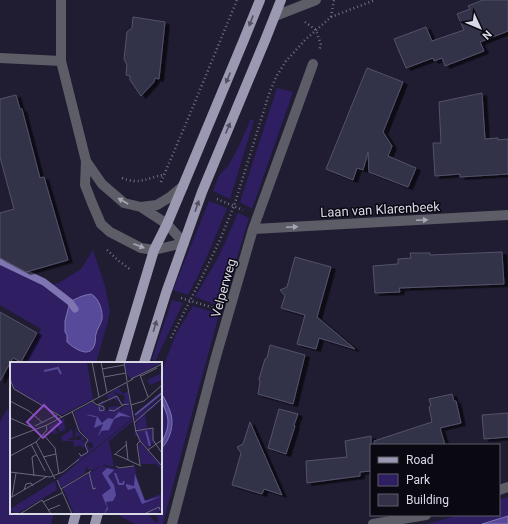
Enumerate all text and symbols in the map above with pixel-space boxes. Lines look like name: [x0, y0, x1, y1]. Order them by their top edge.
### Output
north arrow: [460, 8, 500, 48]
one-way arrow: [248, 15, 254, 27]
text: N: [479, 27, 494, 42]
one-way arrow: [225, 72, 231, 83]
one-way arrow: [226, 122, 232, 134]
one-way arrow: [117, 197, 129, 204]
one-way arrow: [194, 199, 200, 211]
street label: Laan van Klarenbeek: [320, 199, 441, 220]
one-way arrow: [416, 217, 429, 223]
one-way arrow: [286, 224, 299, 230]
one-way arrow: [133, 243, 145, 249]
street label: Velperweg: [208, 257, 239, 319]
one-way arrow: [153, 319, 159, 331]
inset map: [10, 362, 162, 514]
legend: [370, 444, 500, 516]
text: Road: [406, 453, 434, 467]
text: Park: [406, 473, 431, 487]
text: Building: [406, 493, 449, 507]

